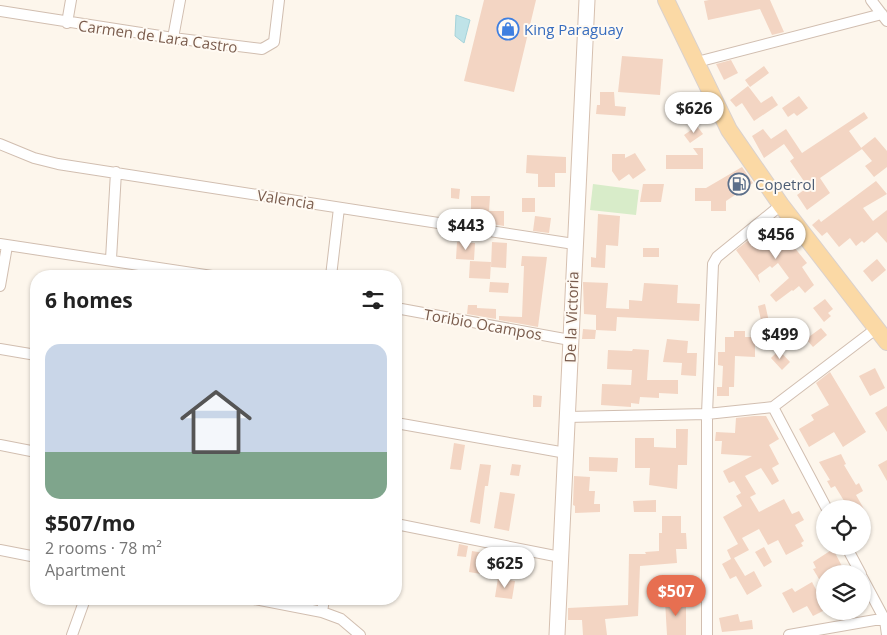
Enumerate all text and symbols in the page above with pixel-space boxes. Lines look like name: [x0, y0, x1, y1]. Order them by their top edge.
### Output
street label: Carmen de Lara Castro: [77, 15, 239, 57]
shop icon: King Paraguay: [496, 17, 520, 41]
place label: King Paraguay: [524, 19, 624, 39]
pin: $626: [664, 92, 724, 134]
text: $626: [676, 97, 712, 119]
fuel station icon: Copetrol: [727, 172, 751, 196]
place label: Copetrol: [755, 174, 815, 194]
street label: Valencia: [256, 185, 316, 213]
pin: $443: [436, 208, 496, 251]
text: $443: [448, 214, 484, 236]
pin: $456: [746, 218, 806, 260]
text: $456: [758, 223, 794, 245]
street label: De la Victoria: [559, 271, 583, 363]
text: 6 homes: [45, 286, 133, 314]
icon: filters: [359, 286, 387, 314]
street label: Toribio Ocampos: [422, 304, 544, 344]
pin: $499: [750, 318, 810, 360]
text: $499: [762, 323, 798, 345]
icon: home: [171, 377, 261, 467]
map controls: [816, 500, 871, 620]
button: locate: [816, 500, 871, 555]
text: $507/mo: [45, 509, 135, 537]
text: 2 rooms · 78 m²: [45, 537, 162, 559]
pin: $625: [475, 546, 535, 589]
text: $625: [487, 552, 523, 574]
text: Apartment: [45, 559, 125, 581]
button: layers: [816, 565, 871, 620]
pin: $507: [646, 574, 706, 617]
text: $507: [658, 580, 694, 602]

